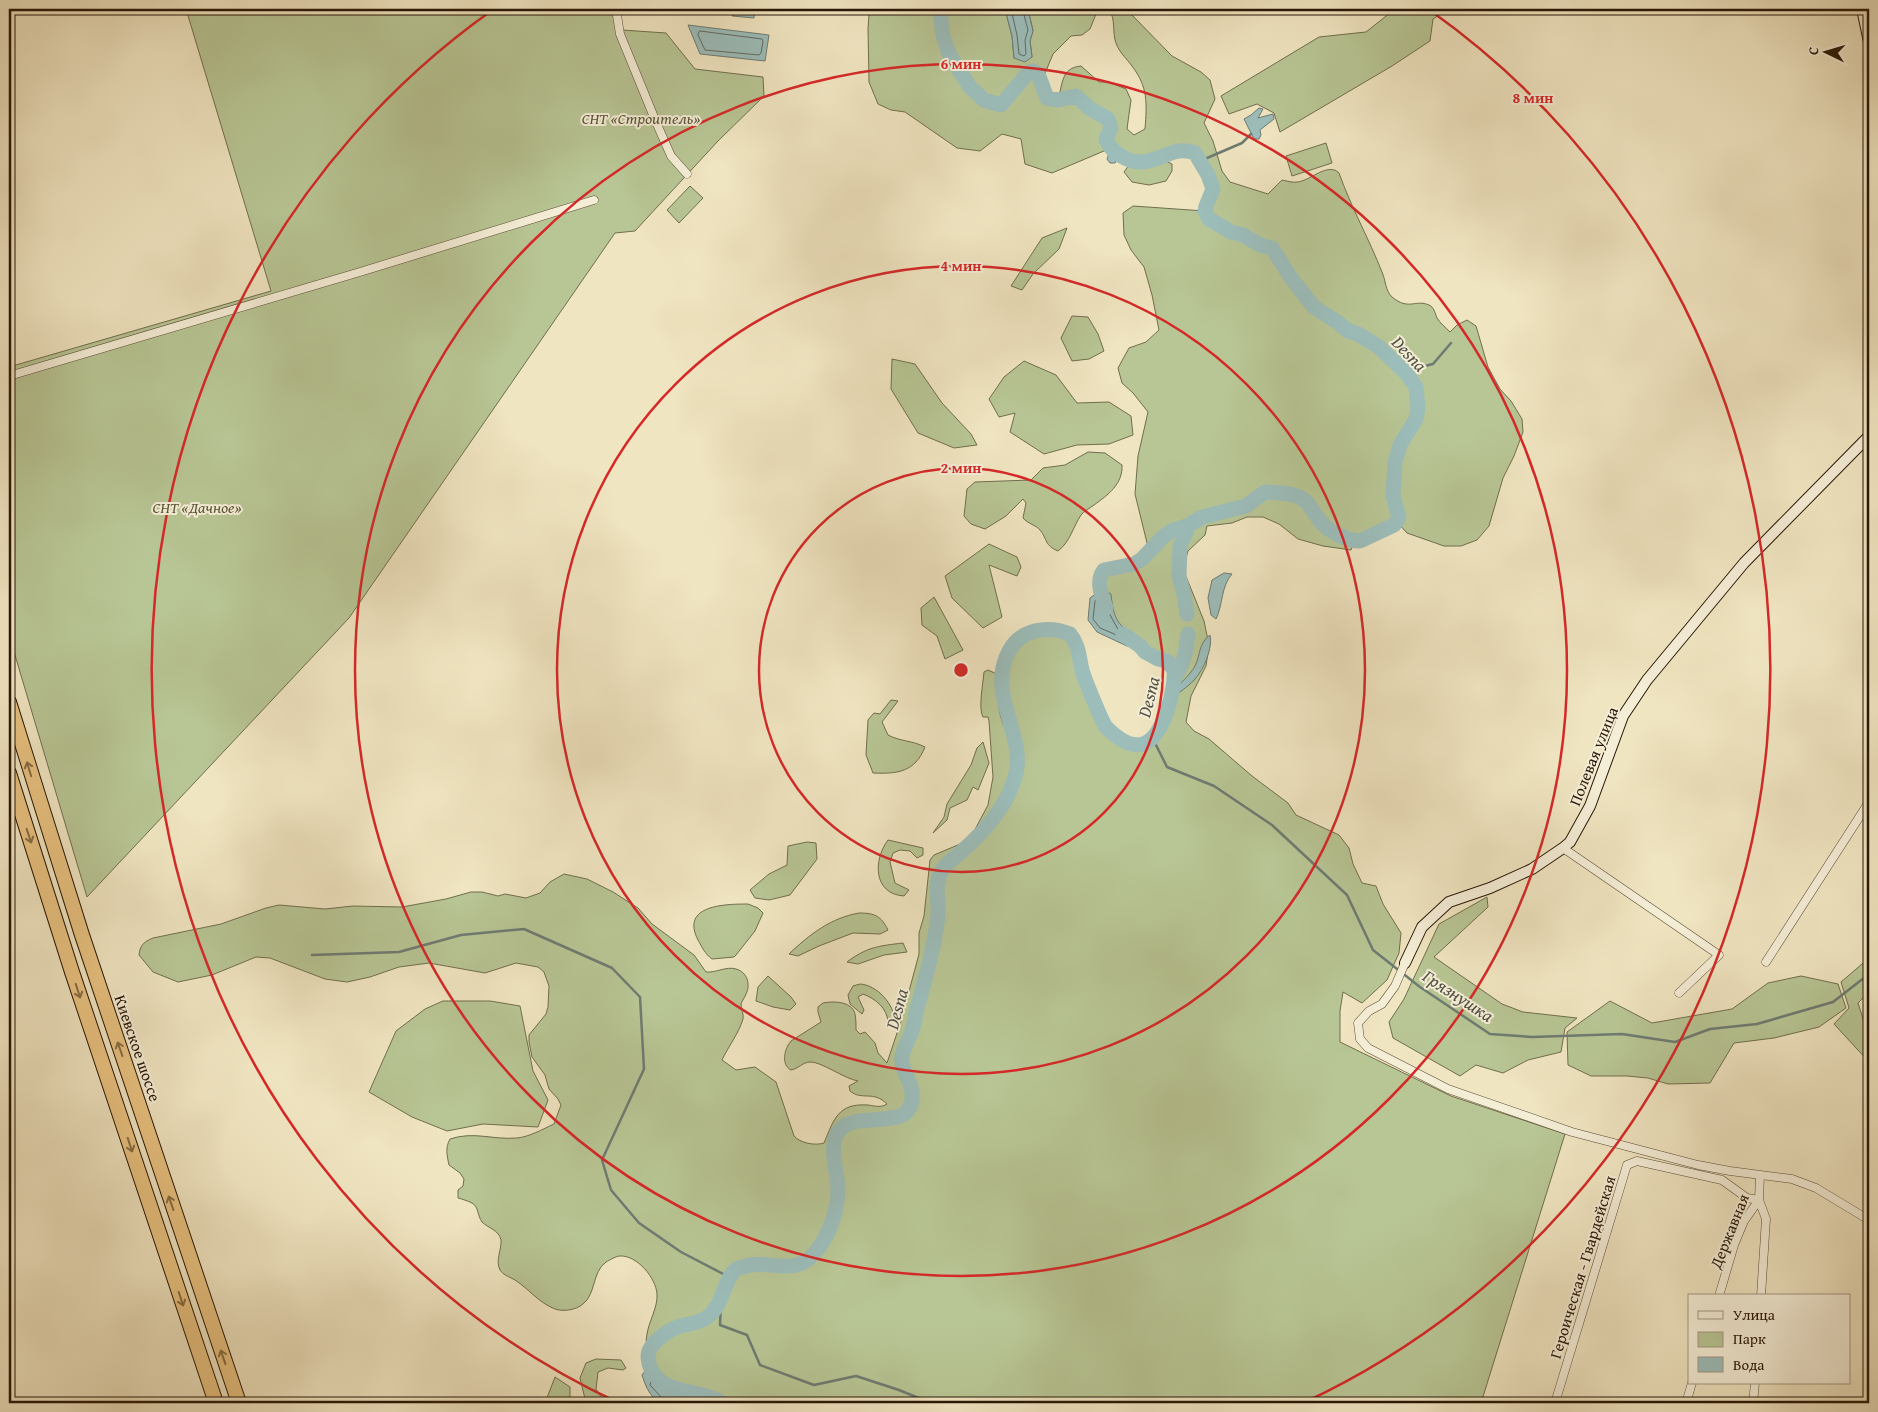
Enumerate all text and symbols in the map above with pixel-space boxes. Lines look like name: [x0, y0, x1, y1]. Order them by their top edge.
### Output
north arrow: [1800, 28, 1850, 78]
text: С: [1803, 46, 1823, 56]
text: 6 мин: [941, 53, 982, 74]
text: 8 мин: [1513, 87, 1554, 108]
park label: СНТ «Строитель»: [582, 106, 700, 130]
text: 4 мин: [941, 255, 982, 276]
water label: Desna: [1385, 329, 1434, 378]
text: 2 мин: [941, 457, 982, 478]
park label: СНТ «Дачное»: [152, 495, 242, 519]
centre of rings: [952, 661, 970, 679]
water label: Desna: [1130, 673, 1167, 721]
street label: Полевая улица: [1562, 702, 1624, 809]
one-way arrow: [24, 761, 34, 777]
one-way arrow: [24, 828, 34, 844]
water label: Грязнушка: [1417, 962, 1500, 1029]
one-way arrow: [74, 983, 83, 998]
water label: Desna: [878, 985, 915, 1033]
street label: Киевское шоссе: [109, 991, 167, 1105]
one-way arrow: [115, 1042, 124, 1057]
one-way arrow: [125, 1137, 135, 1153]
street label: Героическая - Гвардейская: [1543, 1173, 1621, 1361]
street label: Державная: [1703, 1190, 1755, 1273]
one-way arrow: [166, 1195, 176, 1211]
one-way arrow: [177, 1291, 186, 1307]
legend: [1688, 1294, 1850, 1384]
text: Улица: [1733, 1304, 1776, 1325]
text: Парк: [1733, 1328, 1766, 1349]
one-way arrow: [218, 1350, 227, 1365]
text: Вода: [1733, 1354, 1765, 1375]

